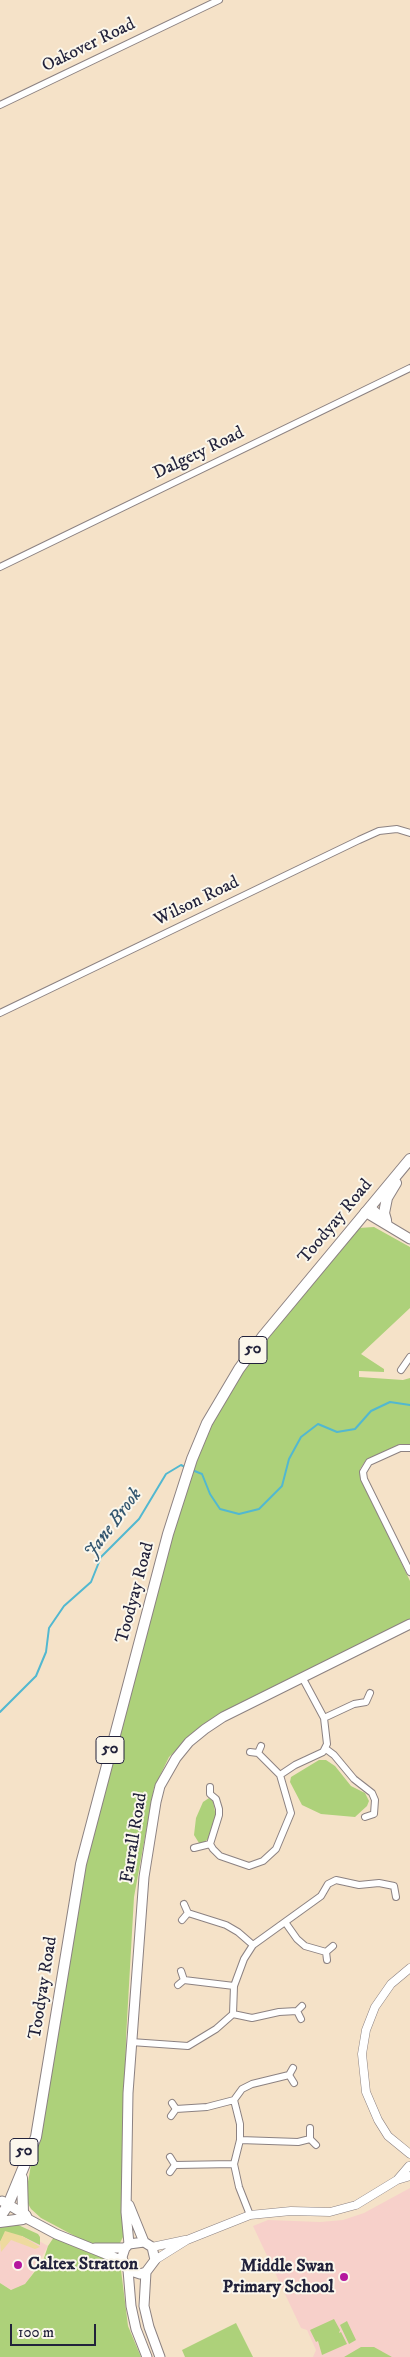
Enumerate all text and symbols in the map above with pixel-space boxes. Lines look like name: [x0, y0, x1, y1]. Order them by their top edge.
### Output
street label: Oakover Road: [39, 14, 139, 78]
street label: Dalgety Road: [150, 423, 248, 485]
street label: Wilson Road: [151, 872, 243, 932]
street label: Toodyay Road: [294, 1175, 378, 1269]
road number: 50: [239, 1336, 267, 1364]
water label: Jane Brook: [80, 1484, 148, 1564]
street label: Toodyay Road: [112, 1540, 160, 1646]
road number: 50: [96, 1736, 124, 1764]
street label: Farrall Road: [117, 1791, 153, 1885]
street label: Toodyay Road: [25, 1935, 63, 2041]
road number: 50: [10, 2138, 38, 2166]
place label: Caltex Stratton: [28, 2254, 138, 2276]
place label: Middle Swan Primary School: [223, 2256, 334, 2298]
marker: Caltex Stratton: [12, 2259, 24, 2271]
marker: Middle Swan Primary School: [338, 2271, 350, 2283]
scale bar: [12, 2314, 99, 2346]
text: 100 m: [18, 2323, 54, 2342]

